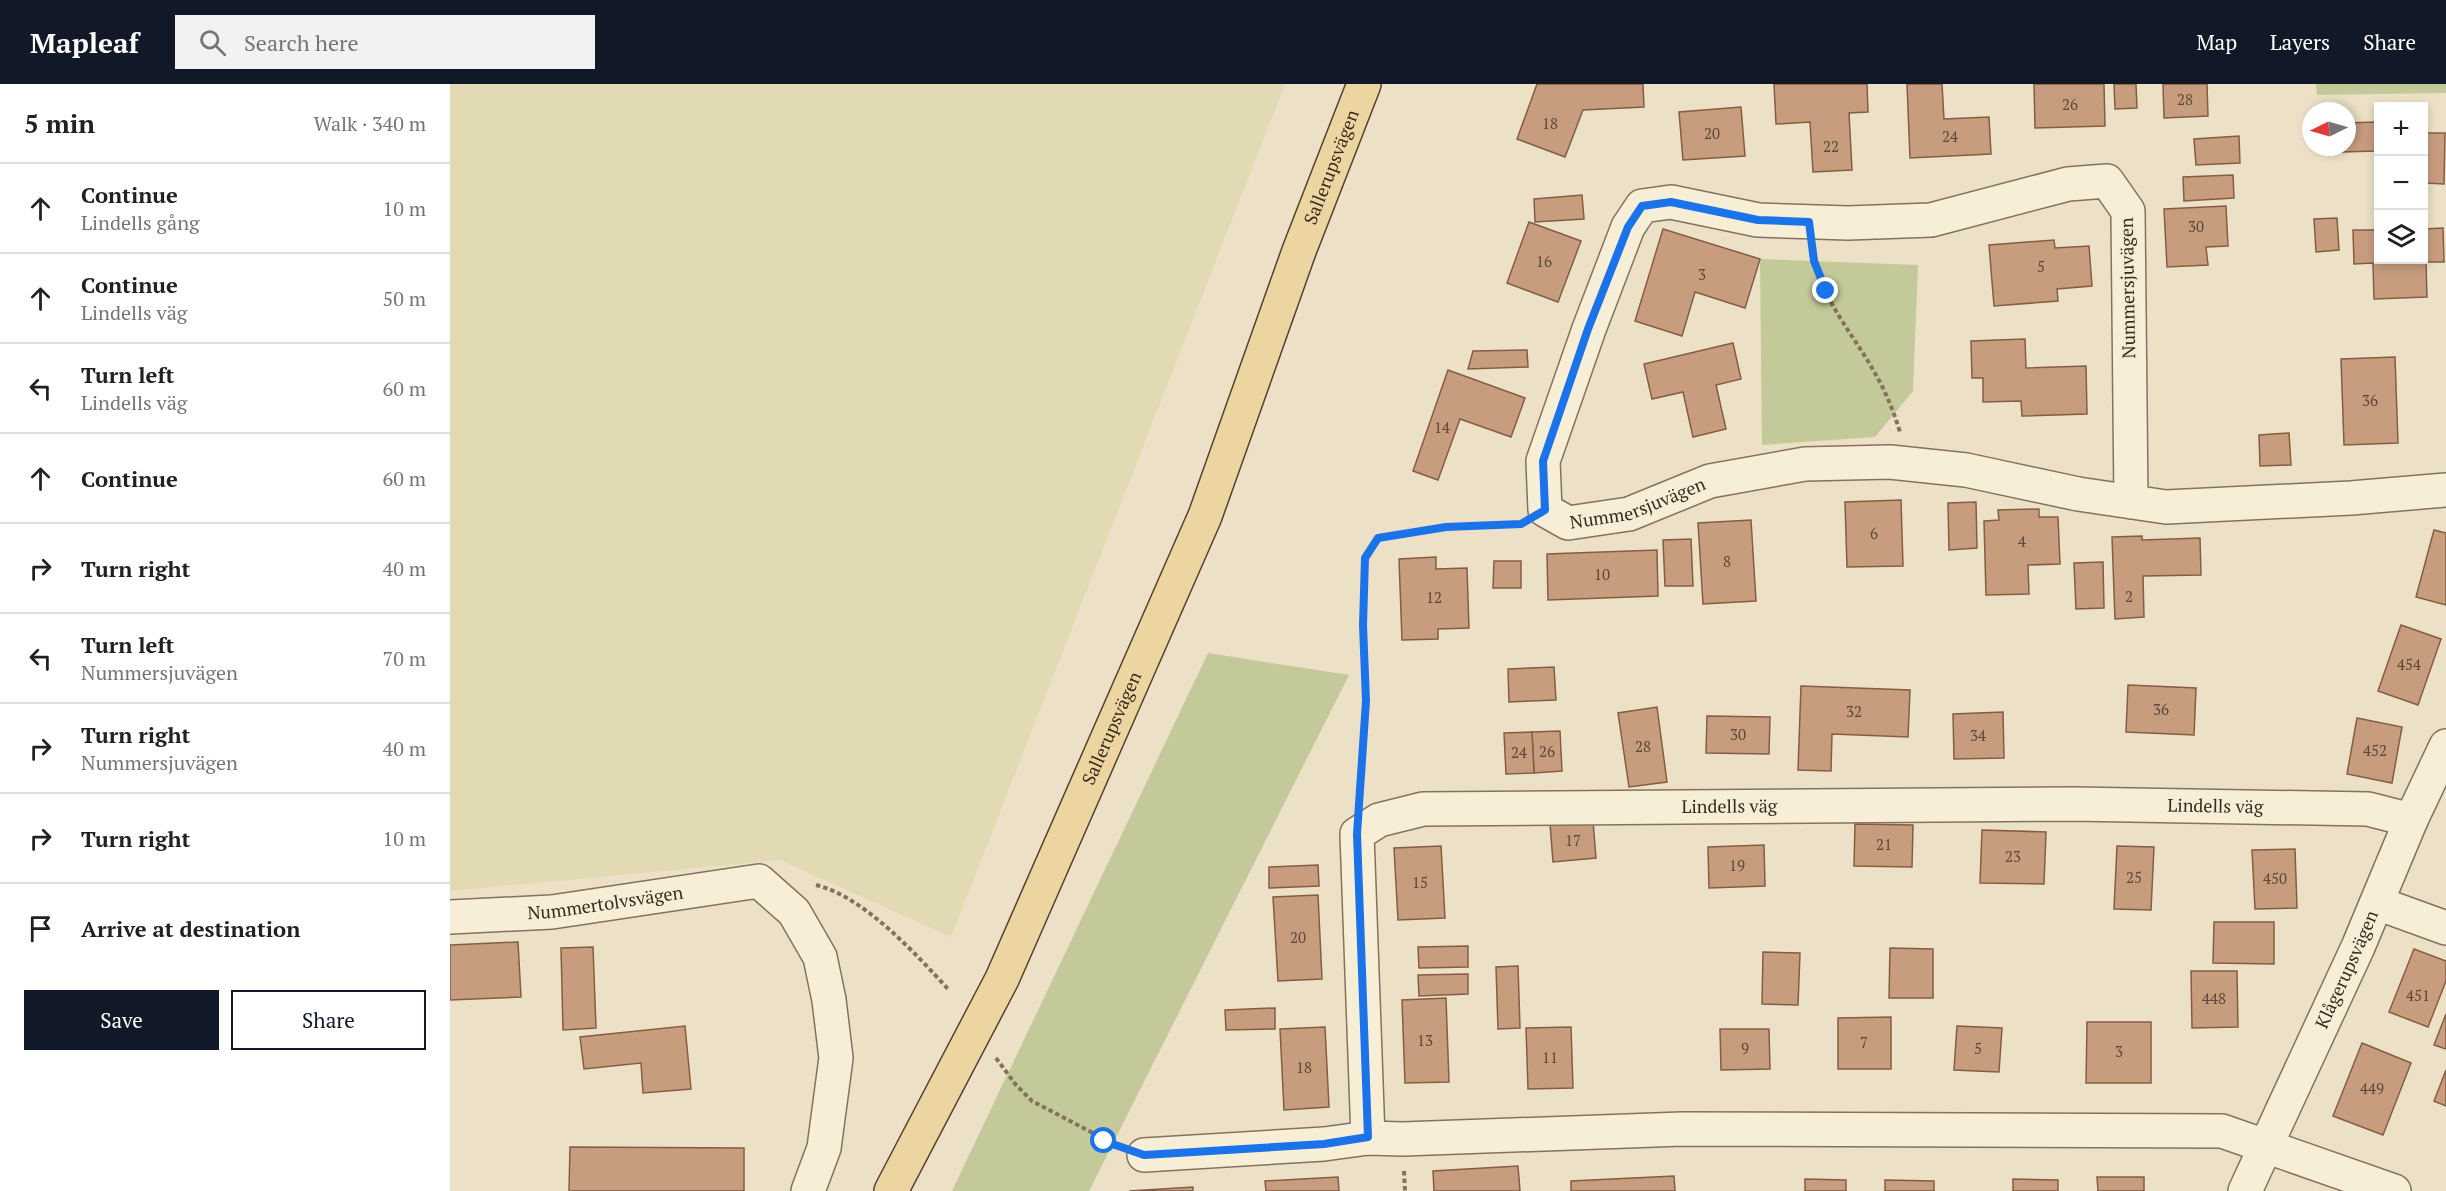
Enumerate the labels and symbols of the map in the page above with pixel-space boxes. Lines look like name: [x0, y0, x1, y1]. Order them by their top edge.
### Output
house number: 28: [2177, 89, 2193, 109]
house number: 26: [2062, 94, 2078, 114]
north arrow: [2302, 102, 2356, 156]
street label: Sallerupsvägen: [1298, 106, 1364, 228]
house number: 18: [1542, 113, 1558, 133]
house number: 20: [1704, 123, 1720, 143]
house number: 24: [1942, 126, 1958, 146]
house number: 22: [1823, 136, 1839, 156]
house number: 30: [2188, 216, 2204, 236]
street label: Nummersjuvägen: [2114, 217, 2140, 359]
house number: 16: [1536, 251, 1552, 271]
house number: 5: [2037, 256, 2045, 276]
house number: 3: [1698, 264, 1706, 284]
route end: [1812, 277, 1838, 303]
house number: 36: [2362, 390, 2378, 410]
house number: 14: [1434, 417, 1450, 437]
street label: Nummersjuvägen: [1568, 471, 1709, 534]
house number: 6: [1870, 523, 1878, 543]
house number: 4: [2018, 531, 2026, 551]
house number: 8: [1723, 551, 1731, 571]
house number: 10: [1594, 564, 1610, 584]
house number: 2: [2125, 586, 2133, 606]
house number: 12: [1426, 587, 1442, 607]
house number: 454: [2397, 654, 2421, 674]
street label: Sallerupsvägen: [1076, 667, 1146, 788]
house number: 36: [2153, 699, 2169, 719]
house number: 32: [1846, 701, 1862, 721]
house number: 30: [1730, 724, 1746, 744]
house number: 34: [1970, 725, 1986, 745]
house number: 28: [1635, 736, 1651, 756]
house number: 452: [2363, 740, 2387, 760]
house number: 26: [1539, 741, 1555, 761]
house number: 24: [1511, 742, 1527, 762]
street label: Lindells väg: [1681, 793, 1778, 818]
street label: Lindells väg: [2167, 793, 2264, 818]
house number: 17: [1565, 830, 1581, 850]
house number: 21: [1876, 834, 1892, 854]
house number: 23: [2005, 846, 2021, 866]
house number: 19: [1729, 855, 1745, 875]
house number: 25: [2126, 867, 2142, 887]
house number: 450: [2263, 868, 2287, 888]
house number: 15: [1412, 872, 1428, 892]
street label: Nummertolvsvägen: [527, 879, 685, 924]
street label: Klågerupsvägen: [2309, 906, 2383, 1032]
house number: 20: [1290, 927, 1306, 947]
house number: 451: [2406, 985, 2430, 1005]
house number: 448: [2202, 988, 2226, 1008]
house number: 13: [1417, 1030, 1433, 1050]
house number: 7: [1860, 1032, 1868, 1052]
house number: 9: [1741, 1038, 1749, 1058]
house number: 5: [1974, 1038, 1982, 1058]
house number: 3: [2115, 1041, 2123, 1061]
house number: 11: [1542, 1047, 1558, 1067]
house number: 18: [1296, 1057, 1312, 1077]
house number: 449: [2360, 1078, 2384, 1098]
route start: [1090, 1127, 1116, 1153]

